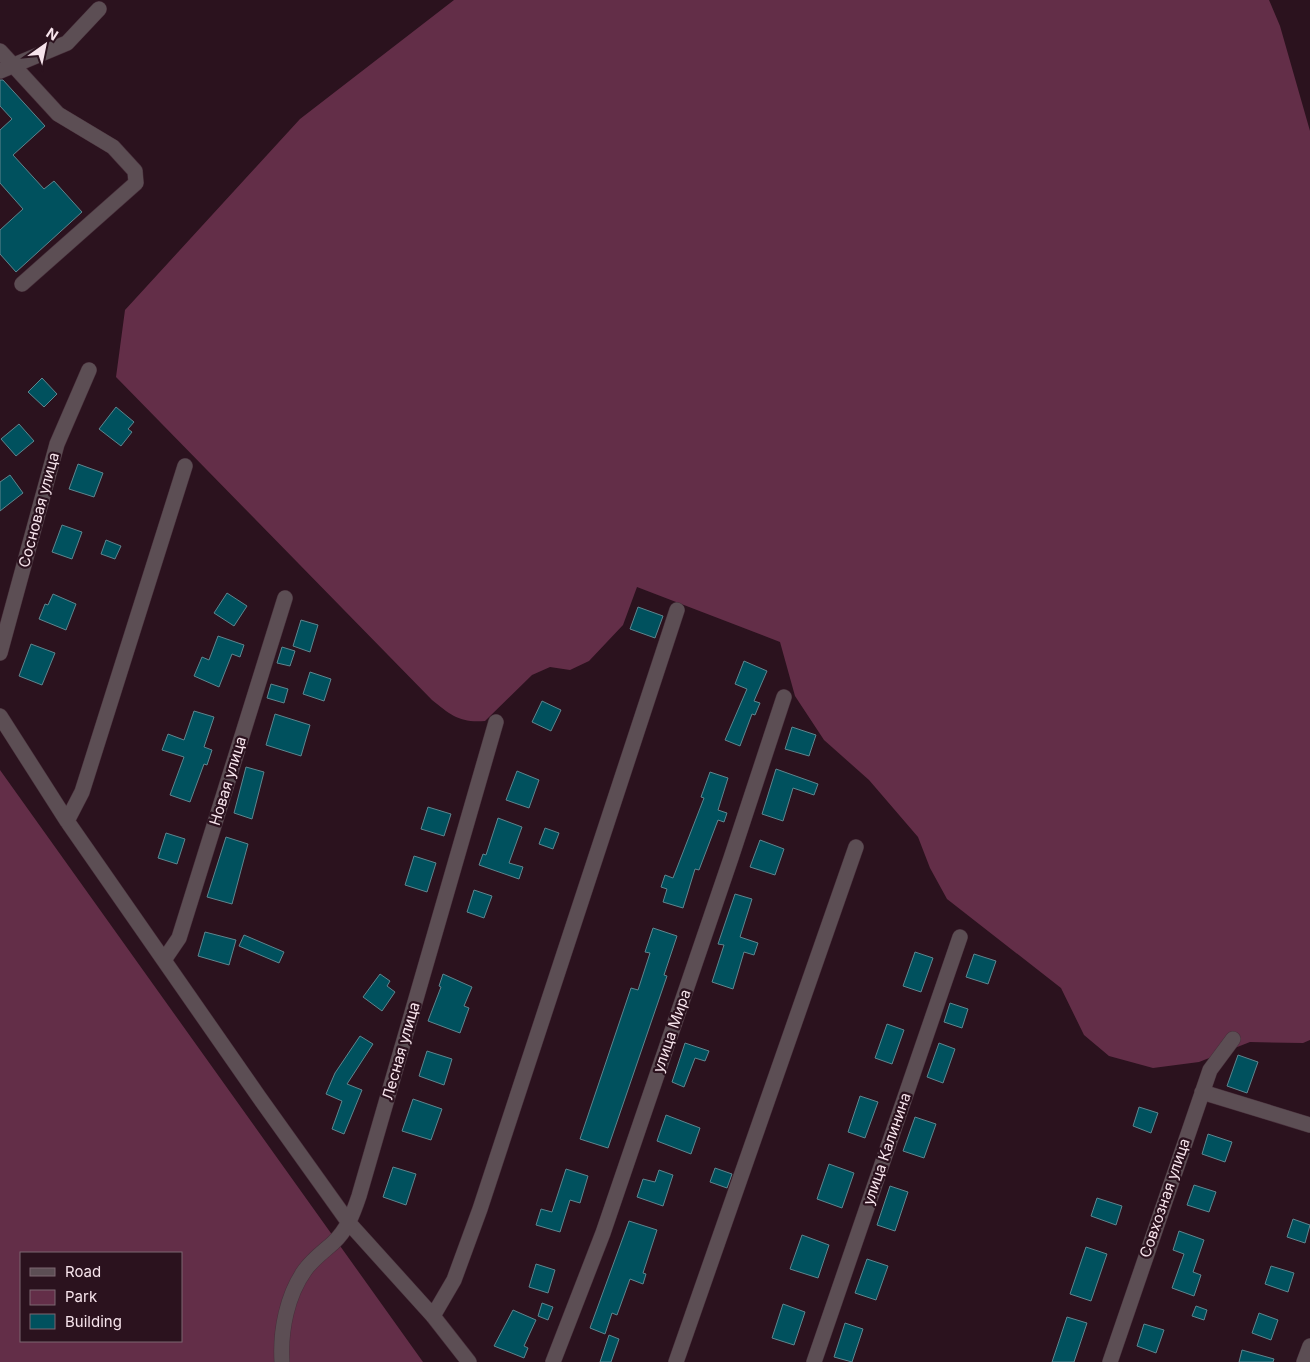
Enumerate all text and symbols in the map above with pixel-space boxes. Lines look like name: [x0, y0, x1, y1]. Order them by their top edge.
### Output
north arrow: [20, 20, 70, 70]
text: N: [43, 24, 61, 44]
street label: Сосновая улица: [14, 450, 63, 570]
street label: Новая улица: [205, 734, 250, 828]
street label: улица Мира: [648, 987, 695, 1075]
street label: Лесная улица: [377, 1000, 424, 1102]
street label: улица Калинина: [858, 1090, 915, 1208]
street label: Совхозная улица: [1135, 1136, 1194, 1260]
legend: [20, 1252, 182, 1342]
text: Road: [65, 1262, 101, 1281]
text: Park: [65, 1287, 98, 1306]
text: Building: [65, 1312, 122, 1331]

